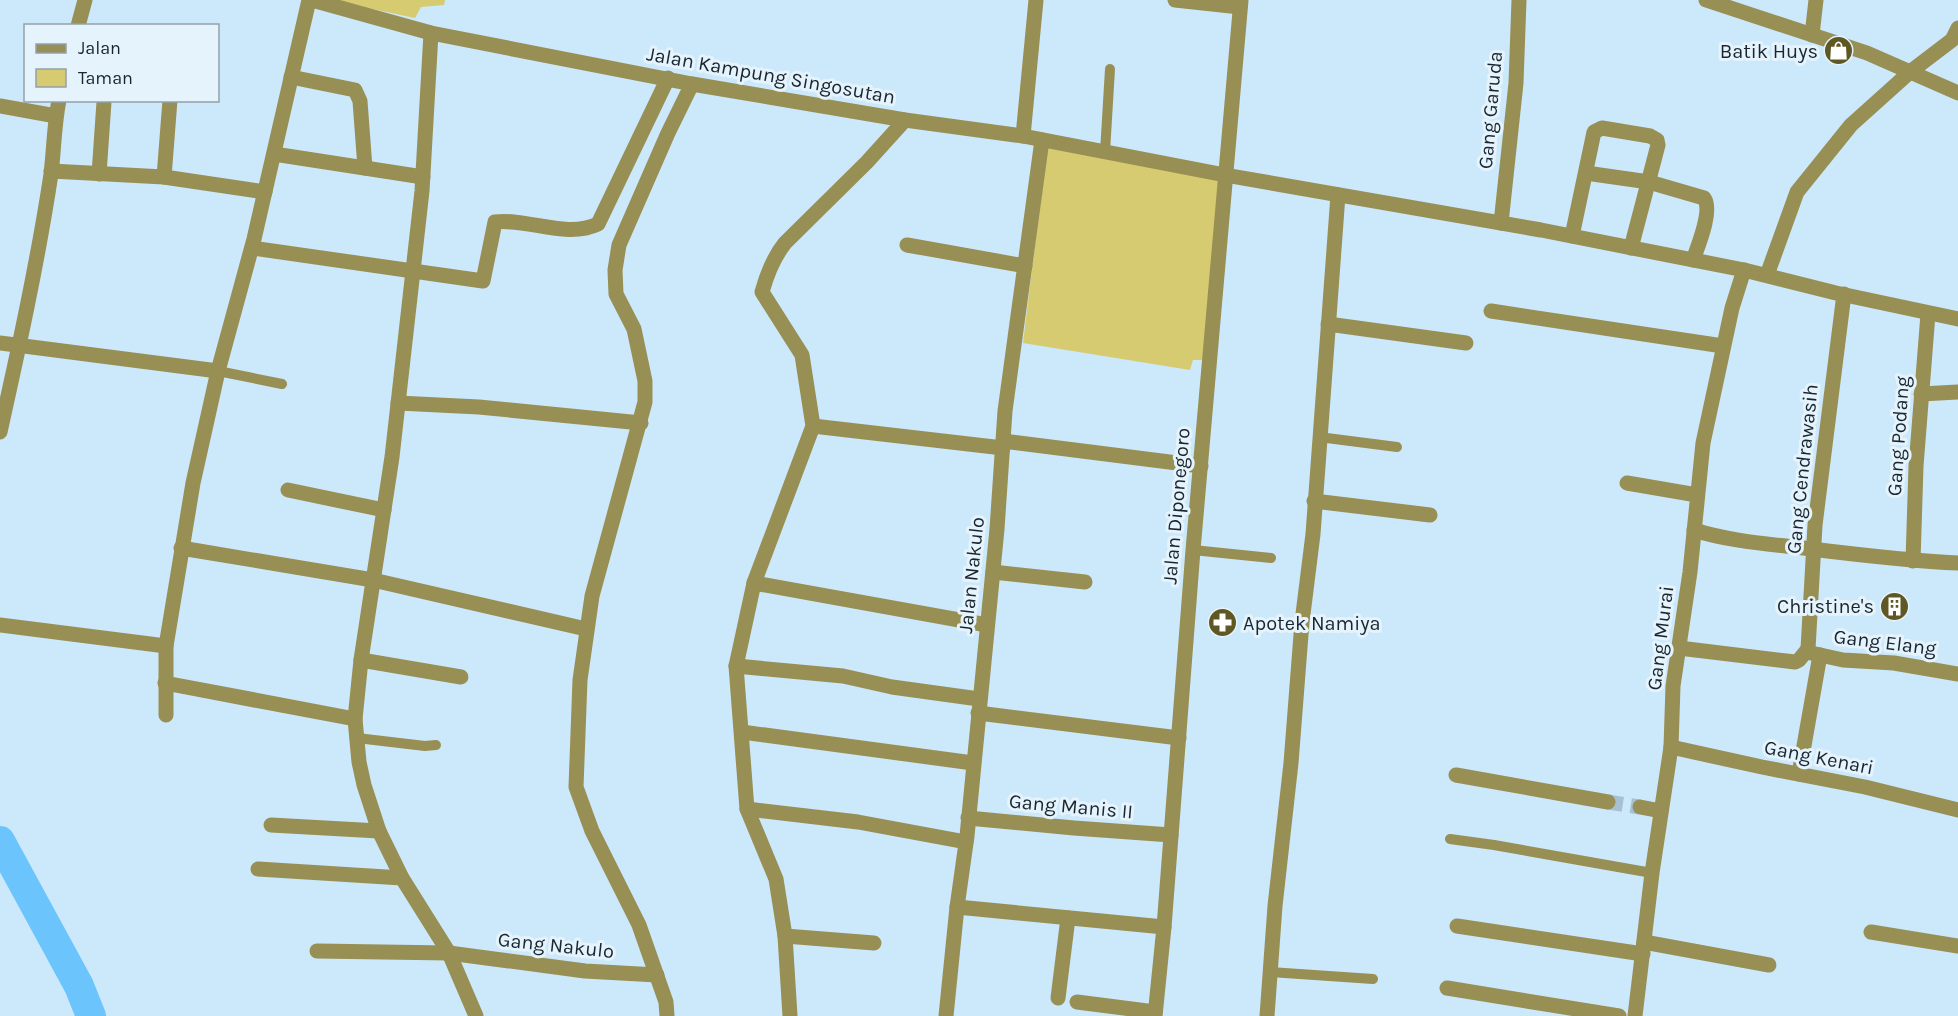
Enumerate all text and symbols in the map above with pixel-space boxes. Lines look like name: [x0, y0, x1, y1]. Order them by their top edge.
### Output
legend: [24, 24, 219, 102]
shop icon: Batik Huys: [1823, 35, 1855, 67]
text: Jalan: [78, 37, 121, 59]
place label: Batik Huys: [1720, 40, 1818, 63]
street label: Jalan Kampung Singosutan: [645, 42, 897, 109]
street label: Gang Garuda: [1474, 50, 1507, 170]
text: Taman: [78, 67, 133, 89]
street label: Gang Podang: [1883, 375, 1914, 497]
street label: Gang Cendrawasih: [1782, 383, 1823, 555]
street label: Jalan Diponegoro: [1158, 427, 1195, 585]
street label: Jalan Nakulo: [954, 516, 989, 634]
street label: Gang Murai: [1643, 584, 1678, 692]
building icon: Christine's: [1879, 590, 1911, 622]
place label: Christine's: [1777, 595, 1874, 618]
pharmacy icon: Apotek Namiya: [1206, 607, 1238, 639]
place label: Apotek Namiya: [1243, 612, 1381, 635]
street label: Gang Elang: [1832, 625, 1938, 660]
street label: Gang Kenari: [1762, 736, 1875, 779]
street label: Gang Manis II: [1008, 790, 1134, 823]
street label: Gang Nakulo: [497, 928, 615, 963]

